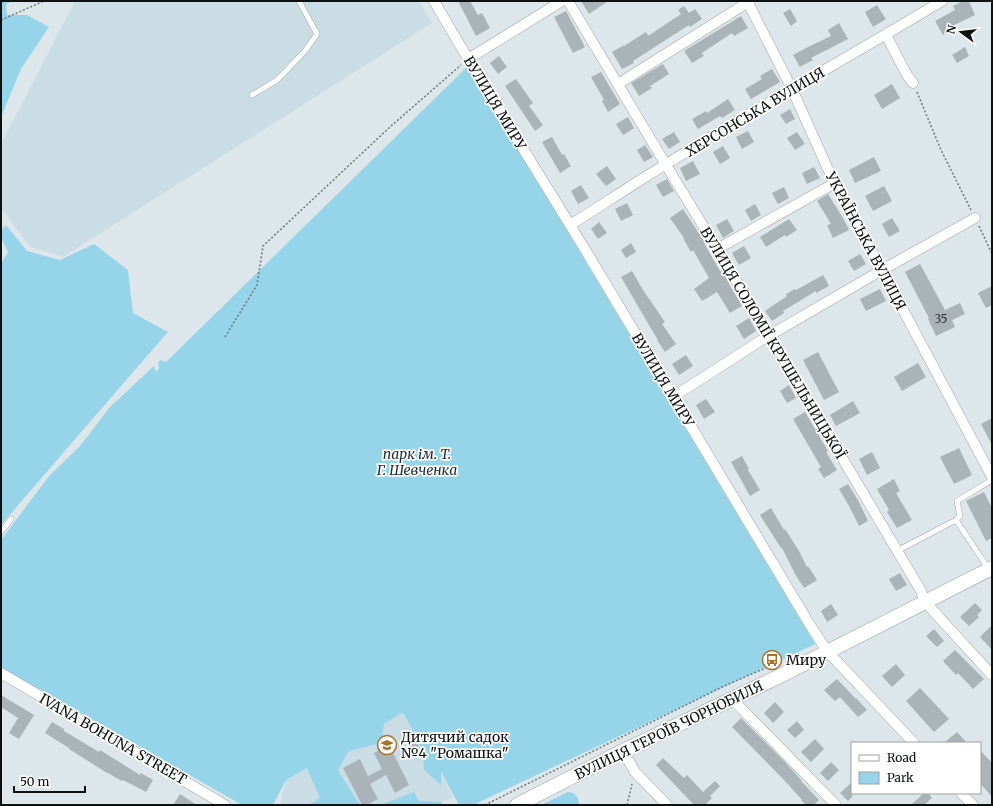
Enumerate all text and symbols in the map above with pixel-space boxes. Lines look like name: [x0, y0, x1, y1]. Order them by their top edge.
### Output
north arrow: [941, 12, 981, 52]
text: N: [943, 23, 959, 35]
street label: ВУЛИЦЯ МИРУ: [460, 53, 531, 154]
street label: ХЕРСОНСЬКА ВУЛИЦЯ: [682, 63, 828, 161]
street label: УКРАЇНСЬКА ВУЛИЦЯ: [821, 168, 910, 313]
street label: ВУЛИЦЯ СОЛОМІЇ КРУШЕЛЬНИЦЬКОЇ: [696, 224, 850, 462]
house number: 35: [934, 311, 948, 326]
street label: ВУЛИЦЯ МИРУ: [628, 330, 699, 431]
park label: парк ім. Т. Г. Шевченка: [377, 445, 457, 479]
bus stop icon: Миру: [761, 649, 783, 671]
place label: Миру: [786, 651, 827, 669]
street label: ВУЛИЦЯ ГЕРОЇВ ЧОРНОБИЛЯ: [572, 676, 766, 784]
street label: IVANA BOHUNA STREET: [36, 689, 190, 789]
place label: Дитячий садок №4 "Ромашка": [401, 728, 509, 762]
school or university icon: Дитячий садок №4 "Ромашка": [376, 734, 398, 756]
legend: [851, 742, 981, 794]
text: Road: [887, 750, 916, 765]
scale bar: [14, 768, 85, 794]
text: Park: [887, 770, 914, 785]
text: 50 m: [20, 774, 49, 789]

